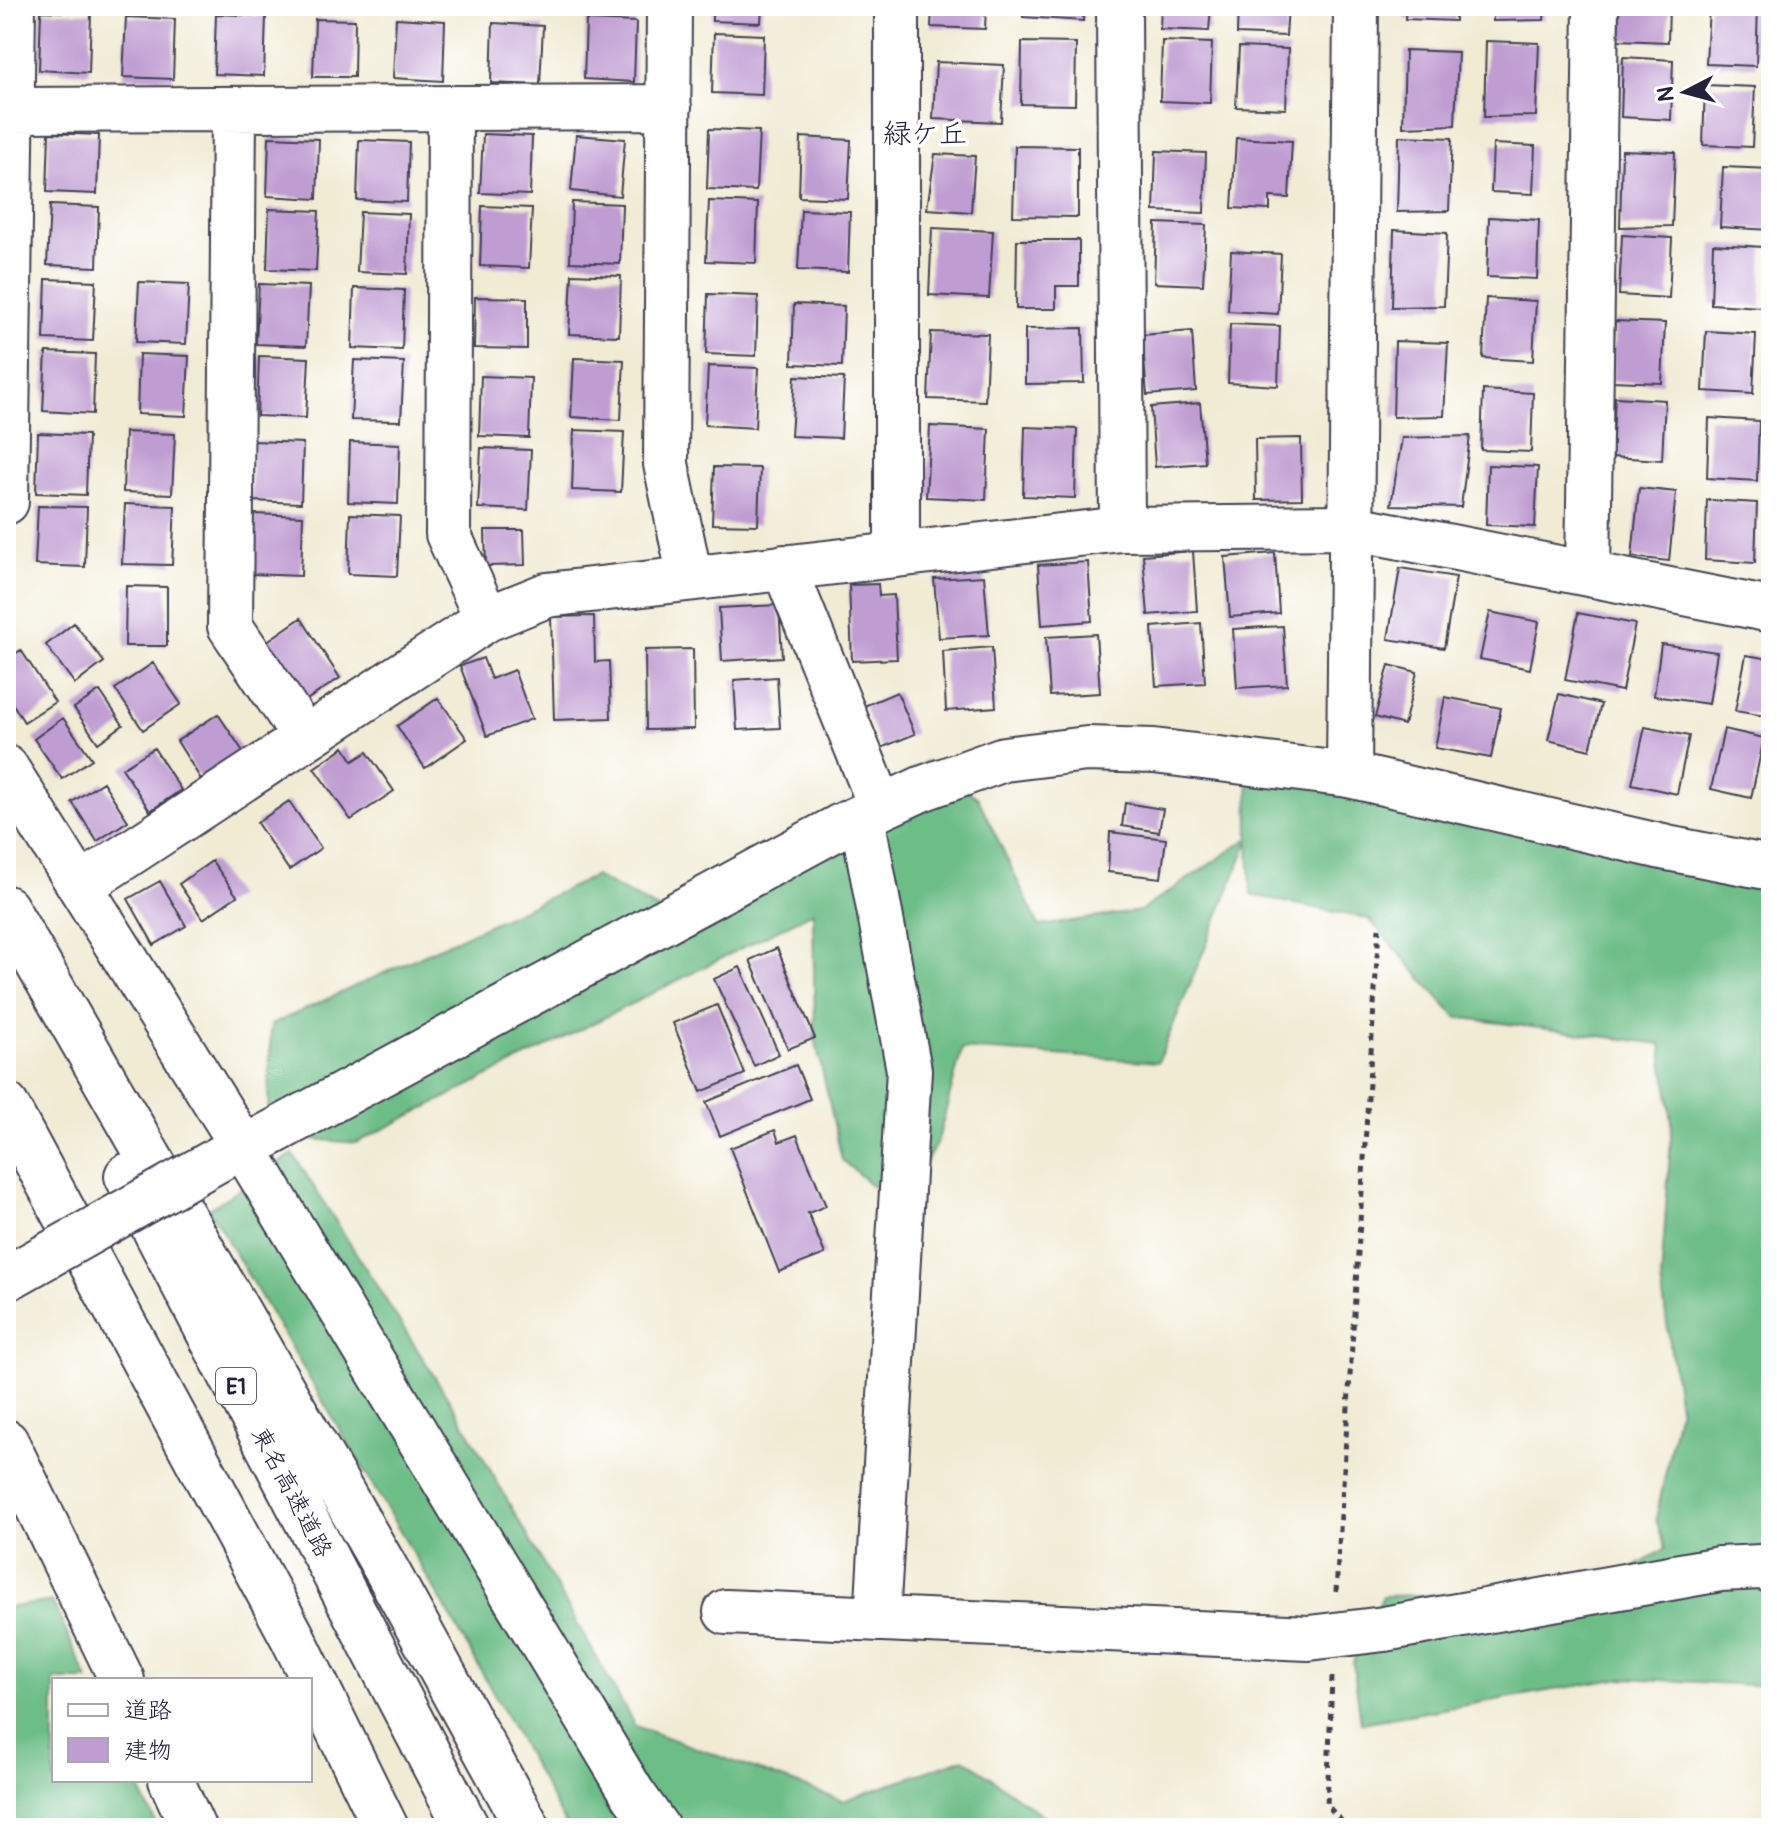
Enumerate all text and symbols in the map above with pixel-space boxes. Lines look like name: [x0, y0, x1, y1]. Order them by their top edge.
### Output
north arrow: [1645, 52, 1725, 132]
text: N: [1651, 85, 1681, 103]
district label: 緑ケ丘: [883, 117, 967, 152]
road number: E1: [216, 1368, 256, 1404]
street label: 東名高速道路: [245, 1422, 338, 1563]
legend: [52, 1678, 312, 1782]
text: 道路: [124, 1696, 172, 1725]
text: 建物: [124, 1736, 172, 1765]

